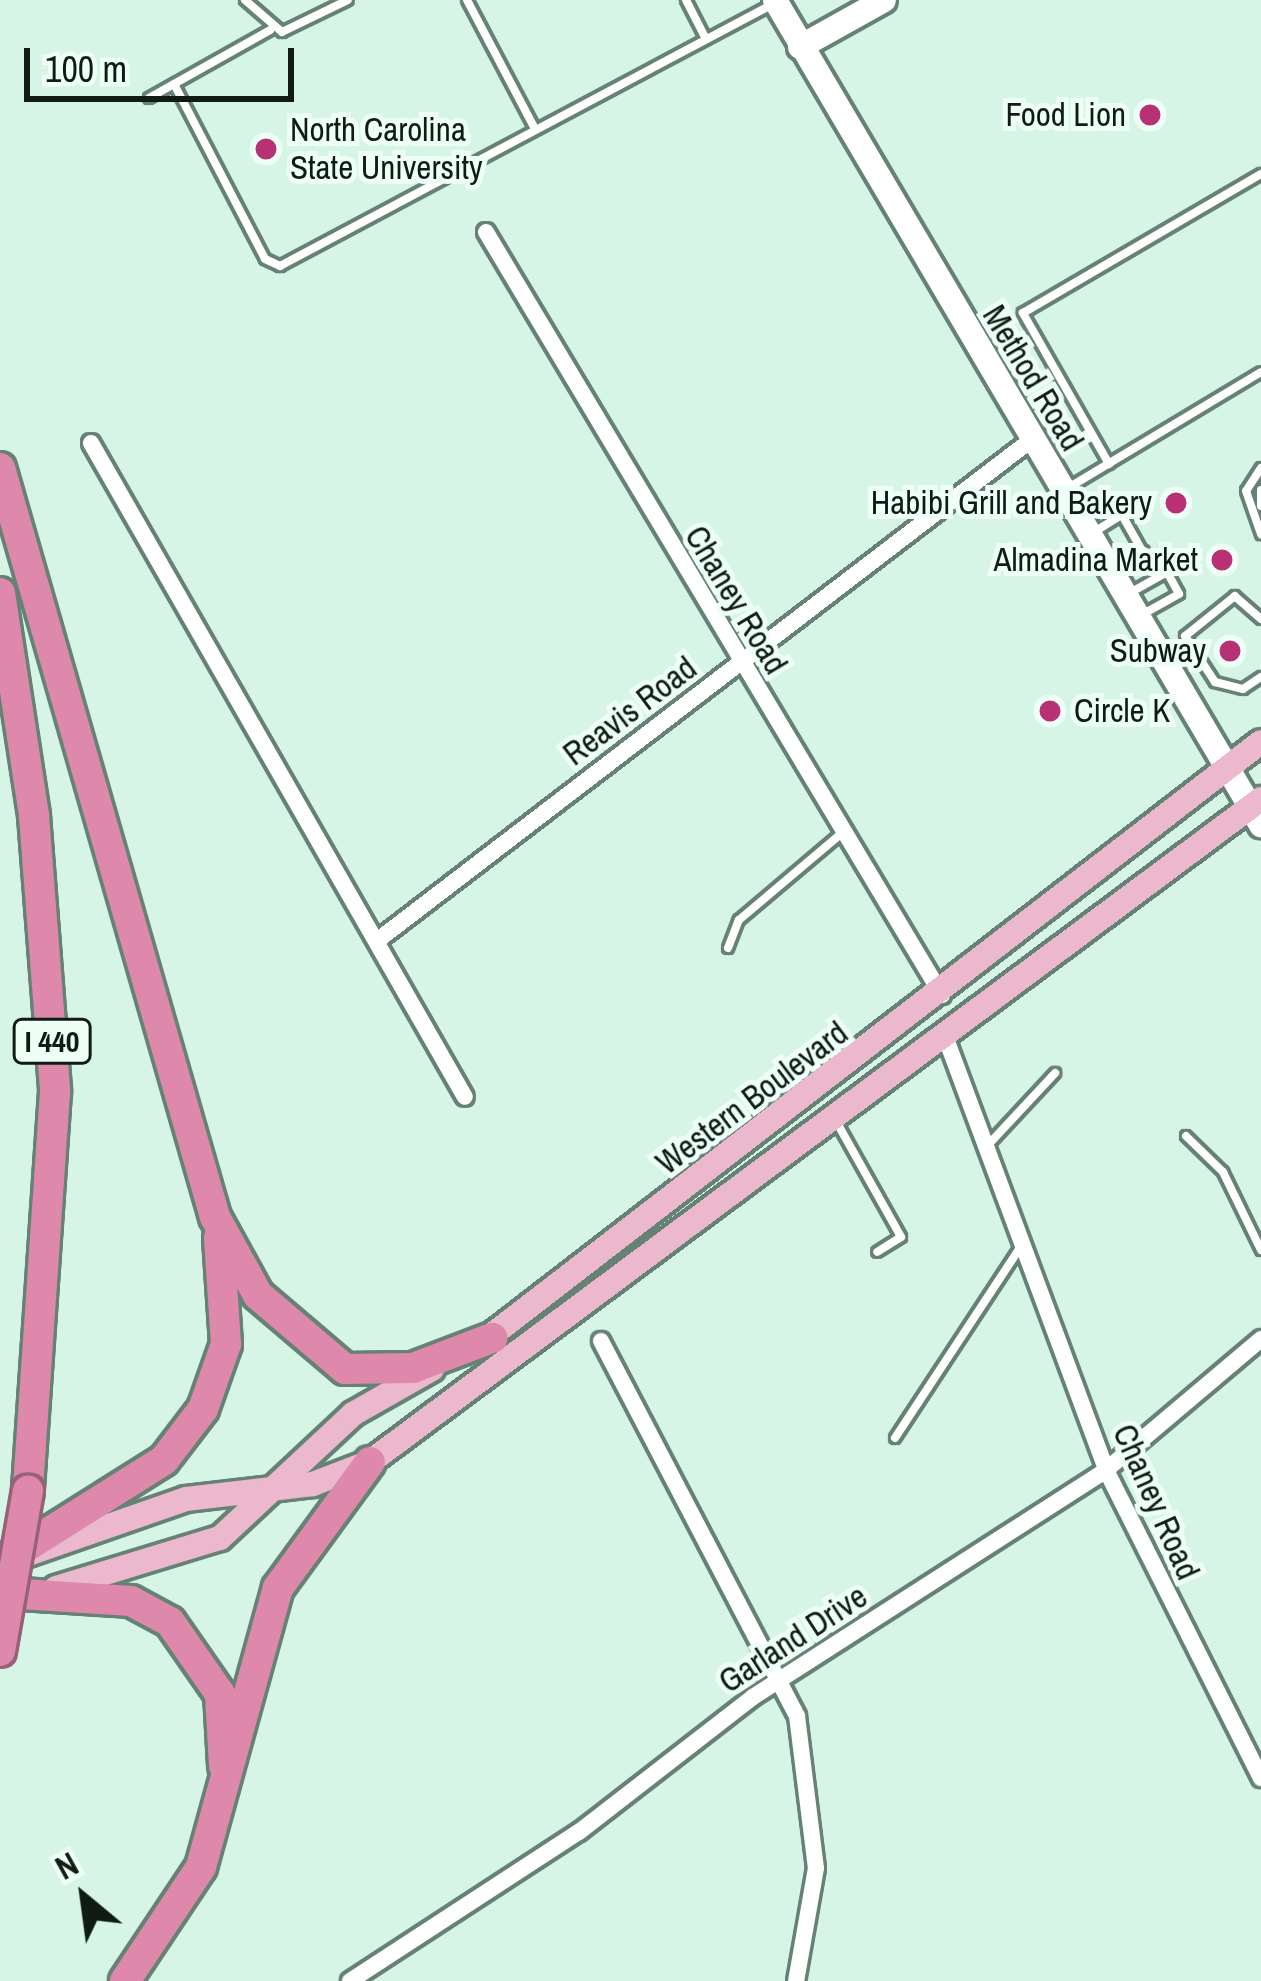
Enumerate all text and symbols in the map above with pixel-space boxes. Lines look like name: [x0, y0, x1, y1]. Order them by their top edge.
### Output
scale bar: [30, 24, 300, 98]
text: 100 m: [45, 45, 127, 93]
place label: Food Lion: [1005, 95, 1126, 135]
marker: Food Lion: [1137, 102, 1163, 128]
place label: North Carolina State University: [290, 110, 483, 188]
marker: North Carolina State University: [253, 136, 279, 162]
street label: Method Road: [974, 298, 1092, 458]
place label: Habibi Grill and Bakery: [871, 483, 1152, 523]
marker: Habibi Grill and Bakery: [1163, 490, 1189, 516]
street label: Chaney Road: [676, 519, 796, 681]
place label: Almadina Market: [993, 540, 1198, 580]
marker: Almadina Market: [1209, 547, 1235, 573]
place label: Subway: [1110, 631, 1206, 671]
marker: Subway: [1217, 638, 1243, 664]
street label: Reavis Road: [556, 648, 704, 774]
place label: Circle K: [1074, 691, 1170, 731]
marker: Circle K: [1037, 698, 1063, 724]
street label: Western Boulevard: [648, 1013, 856, 1183]
road number: I 440: [10, 1017, 94, 1065]
street label: Chaney Road: [1104, 1418, 1208, 1586]
street label: Garland Drive: [712, 1577, 874, 1701]
north arrow: [24, 1837, 144, 1957]
text: N: [47, 1842, 86, 1889]

